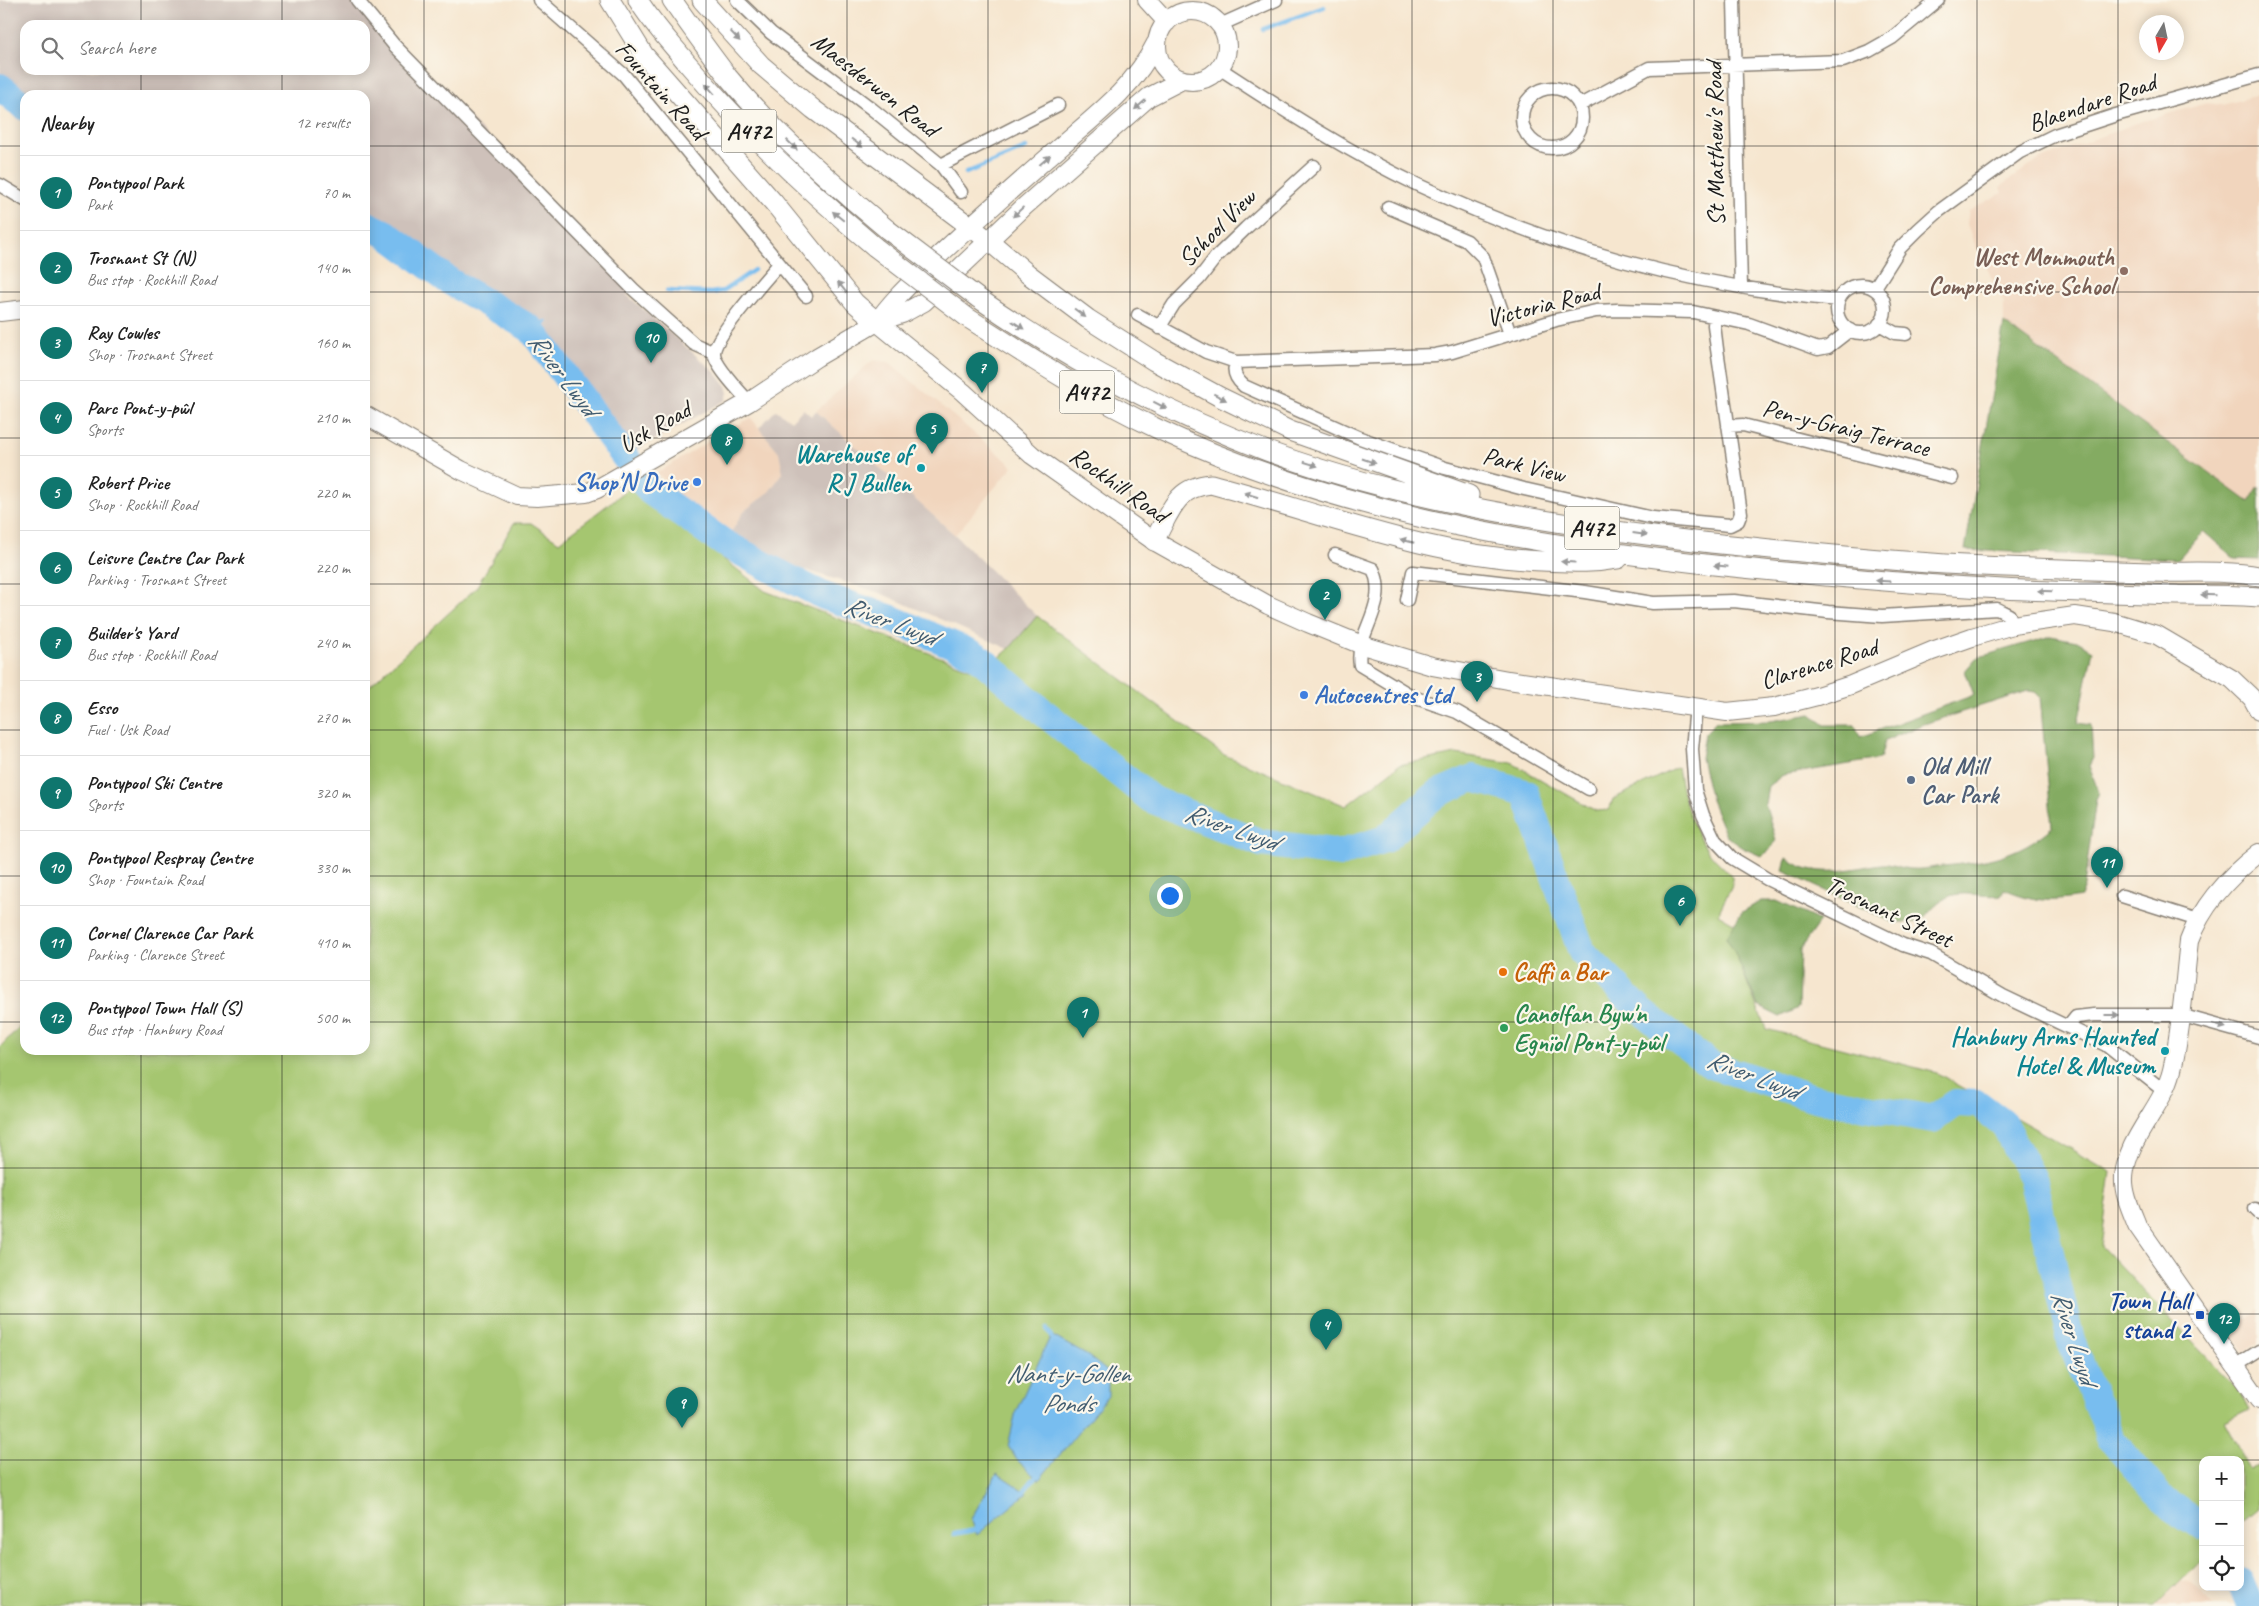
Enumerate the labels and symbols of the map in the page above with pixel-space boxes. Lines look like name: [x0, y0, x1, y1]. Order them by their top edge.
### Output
north arrow: [2139, 15, 2184, 60]
street label: Maesderwen Road: [805, 25, 948, 147]
one-way arrow: [729, 30, 741, 42]
street label: Fountain Road: [608, 34, 717, 149]
street label: St Matthew's Road: [1697, 57, 1732, 226]
street label: Blaendare Road: [2024, 65, 2164, 140]
one-way arrow: [704, 83, 715, 96]
one-way arrow: [1135, 99, 1147, 111]
road number: A472: [722, 110, 776, 152]
one-way arrow: [850, 138, 864, 148]
one-way arrow: [786, 139, 798, 151]
one-way arrow: [1039, 154, 1051, 166]
street label: School View: [1171, 181, 1264, 274]
one-way arrow: [1013, 206, 1025, 218]
one-way arrow: [831, 210, 844, 221]
place label: West Monmouth Comprehensive School: [1928, 241, 2119, 302]
marker: West Monmouth Comprehensive School: [2118, 265, 2130, 277]
street label: Victoria Road: [1483, 274, 1607, 335]
one-way arrow: [837, 281, 848, 294]
one-way arrow: [1073, 308, 1086, 319]
one-way arrow: [1011, 320, 1025, 330]
pin: 10: [635, 322, 667, 363]
water label: River Lwyd: [521, 326, 610, 428]
pin: 7: [966, 352, 998, 393]
road number: A472: [1060, 371, 1114, 414]
street label: Usk Road: [613, 392, 699, 460]
street label: Pen-y-Graig Terrace: [1759, 392, 1935, 465]
one-way arrow: [1213, 393, 1227, 401]
one-way arrow: [1152, 401, 1167, 409]
pin: 5: [916, 413, 948, 454]
pin: 8: [711, 424, 743, 465]
place label: Warehouse of R J Bullen: [795, 438, 916, 499]
street label: Rockhill Road: [1063, 439, 1177, 532]
street label: Park View: [1480, 439, 1570, 491]
one-way arrow: [1362, 457, 1377, 465]
one-way arrow: [1303, 461, 1318, 469]
marker: Warehouse of R J Bullen: [915, 462, 927, 474]
place label: Shop'N Drive: [574, 466, 689, 498]
marker: Shop'N Drive: [691, 476, 703, 488]
one-way arrow: [1244, 491, 1259, 498]
road number: A472: [1564, 506, 1620, 550]
one-way arrow: [1632, 530, 1648, 538]
one-way arrow: [1400, 536, 1415, 544]
one-way arrow: [1560, 558, 1576, 566]
one-way arrow: [1713, 562, 1729, 570]
one-way arrow: [1875, 577, 1891, 585]
pin: 2: [1309, 579, 1341, 620]
one-way arrow: [2037, 586, 2053, 594]
water label: River Lwyd: [840, 589, 948, 656]
one-way arrow: [2199, 591, 2215, 599]
street label: Clarence Road: [1757, 630, 1885, 697]
pin: 3: [1461, 661, 1493, 702]
place label: Autocentres Ltd: [1314, 679, 1456, 711]
marker: Autocentres Ltd: [1298, 689, 1310, 701]
place label: Old Mill Car Park: [1921, 750, 2001, 811]
marker: Old Mill Car Park: [1905, 774, 1917, 786]
water label: River Lwyd: [1181, 796, 1289, 861]
pin: 11: [2091, 847, 2123, 888]
street label: Trosnant Street: [1820, 869, 1960, 957]
your location: [1157, 883, 1183, 909]
pin: 6: [1664, 885, 1696, 926]
place label: Caffi a Bar: [1513, 956, 1610, 988]
marker: Caffi a Bar: [1497, 966, 1509, 978]
pin: 1: [1067, 997, 1099, 1038]
place label: Canolfan Byw'n Egnïol Pont-y-pŵl: [1514, 998, 1668, 1059]
one-way arrow: [2105, 1011, 2121, 1019]
place label: Hanbury Arms Haunted Hotel & Museum: [1950, 1021, 2159, 1082]
marker: Canolfan Byw'n Egnïol Pont-y-pŵl: [1498, 1022, 1510, 1034]
one-way arrow: [2212, 1022, 2227, 1030]
water label: River Lwyd: [1703, 1043, 1811, 1110]
marker: Hanbury Arms Haunted Hotel & Museum: [2159, 1045, 2171, 1057]
place label: Town Hall stand 2: [2108, 1285, 2195, 1346]
water label: River Lwyd: [2044, 1287, 2107, 1395]
pin: 12: [2208, 1303, 2240, 1344]
pin: 4: [1310, 1309, 1342, 1350]
marker: Town Hall stand 2: [2194, 1309, 2206, 1321]
water label: Nant-y-Gollen Ponds: [1006, 1357, 1132, 1420]
pin: 9: [666, 1387, 698, 1428]

